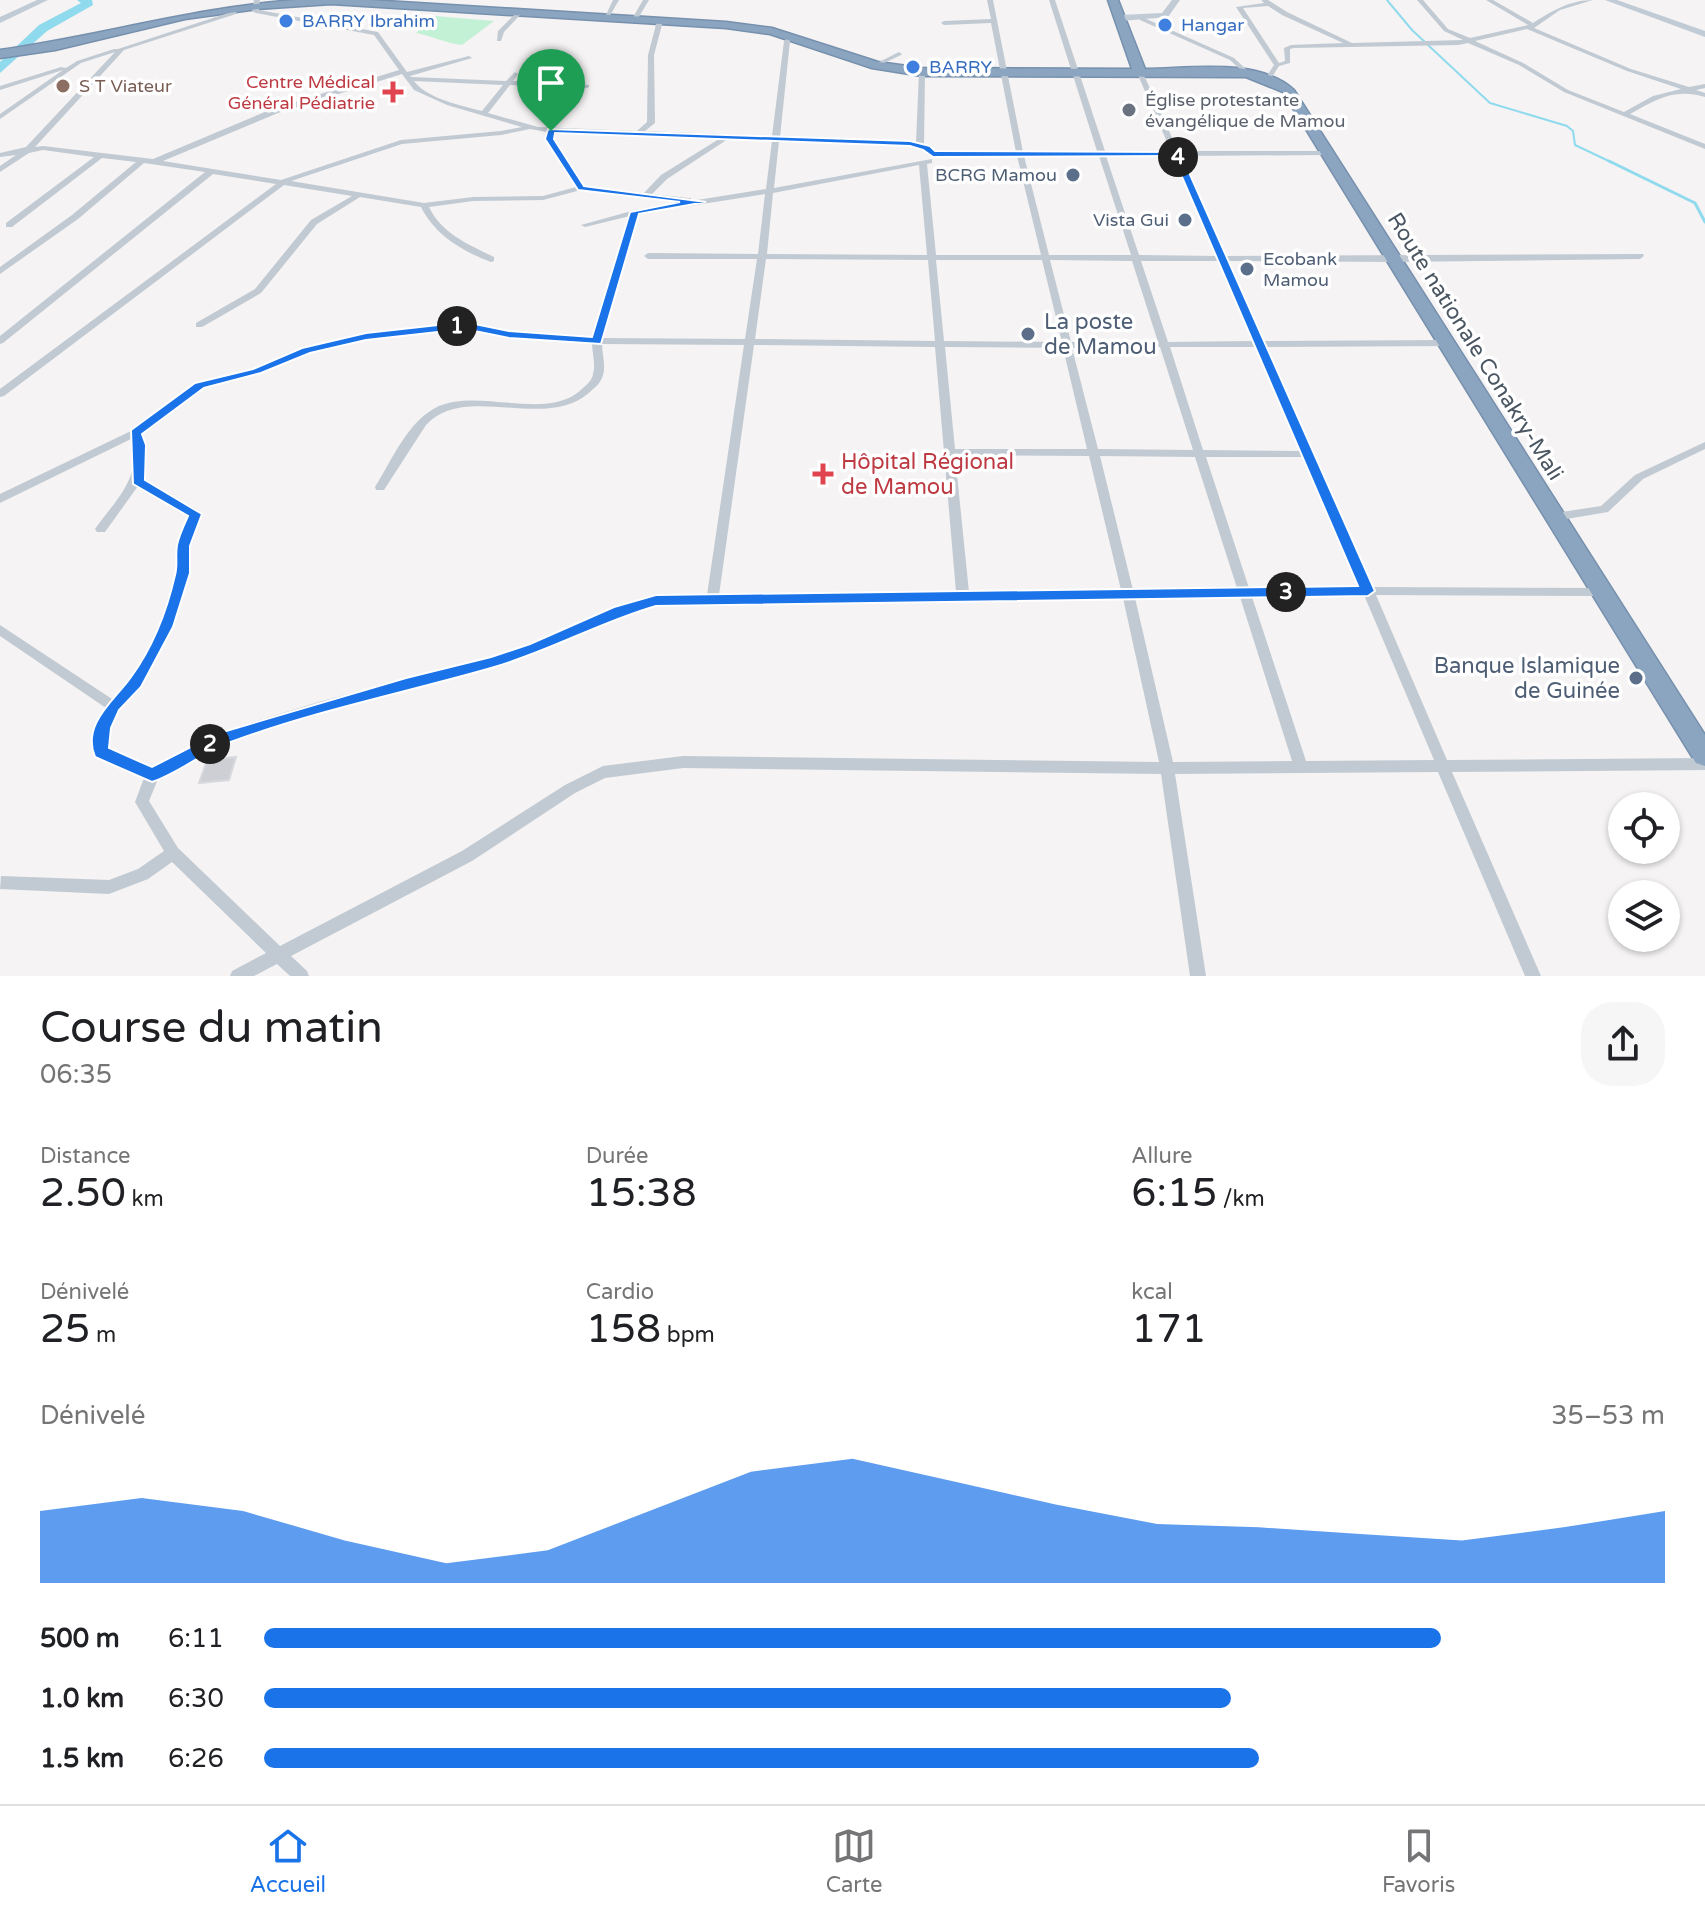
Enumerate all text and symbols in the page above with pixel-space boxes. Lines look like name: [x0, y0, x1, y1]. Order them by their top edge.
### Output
place label: BARRY Ibrahim: [302, 10, 435, 32]
marker: BARRY Ibrahim: [277, 12, 295, 30]
place label: Hangar: [1181, 14, 1244, 36]
marker: Hangar: [1156, 16, 1174, 34]
pin: [517, 49, 585, 131]
place label: BARRY: [929, 56, 993, 78]
marker: BARRY: [904, 58, 922, 76]
icon: arrive: [529, 61, 573, 105]
place label: Centre Médical Général Pédiatrie: [228, 71, 375, 114]
place label: S T Viateur: [79, 75, 172, 97]
marker: S T Viateur: [54, 77, 72, 95]
marker: Centre Médical Général Pédiatrie: [382, 81, 404, 103]
place label: Église protestante évangélique de Mamou: [1145, 89, 1345, 132]
marker: Église protestante évangélique de Mamou: [1120, 101, 1138, 119]
pin: 4: [1158, 137, 1198, 177]
text: 4: [1171, 144, 1185, 170]
place label: BCRG Mamou: [935, 164, 1057, 186]
marker: BCRG Mamou: [1064, 166, 1082, 184]
street label: Route nationale Conakry-Mali: [1382, 208, 1569, 485]
place label: Vista Gui: [1093, 209, 1169, 231]
marker: Vista Gui: [1176, 211, 1194, 229]
place label: Ecobank Mamou: [1263, 248, 1337, 291]
marker: Ecobank Mamou: [1238, 260, 1256, 278]
pin: 1: [437, 306, 477, 346]
place label: La poste de Mamou: [1044, 309, 1157, 360]
text: 1: [450, 313, 464, 339]
marker: La poste de Mamou: [1019, 325, 1037, 343]
place label: Hôpital Régional de Mamou: [841, 449, 1014, 500]
marker: Hôpital Régional de Mamou: [812, 463, 834, 485]
pin: 3: [1266, 572, 1306, 612]
text: 3: [1279, 579, 1293, 605]
place label: Banque Islamique de Guinée: [1434, 653, 1620, 704]
marker: Banque Islamique de Guinée: [1627, 669, 1645, 687]
pin: 2: [190, 724, 230, 764]
text: 2: [203, 731, 217, 757]
map controls: [1608, 792, 1680, 952]
button: locate: [1608, 792, 1680, 864]
button: layers: [1608, 880, 1680, 952]
text: Course du matin: [40, 1002, 383, 1055]
button: share: [1581, 1002, 1665, 1086]
text: 06:35: [40, 1059, 112, 1090]
text: Distance: [40, 1143, 131, 1169]
text: Durée: [586, 1143, 648, 1169]
text: Allure: [1131, 1143, 1193, 1169]
text: 2.50: [40, 1169, 126, 1217]
text: 15:38: [586, 1169, 697, 1217]
text: 6:15: [1131, 1169, 1217, 1217]
text: km: [126, 1186, 164, 1212]
text: /km: [1217, 1186, 1265, 1212]
text: Dénivelé: [40, 1279, 129, 1305]
text: Cardio: [586, 1279, 654, 1305]
text: kcal: [1131, 1279, 1173, 1305]
text: 25: [40, 1305, 90, 1353]
text: 158: [586, 1305, 661, 1353]
text: 171: [1131, 1305, 1207, 1353]
text: m: [90, 1322, 116, 1348]
text: bpm: [661, 1322, 715, 1348]
text: Dénivelé: [40, 1400, 146, 1431]
text: 35–53 m: [1551, 1400, 1665, 1431]
text: 500 m: [40, 1623, 120, 1654]
text: 6:11: [168, 1623, 224, 1654]
text: 1.0 km: [40, 1683, 124, 1714]
text: 6:30: [168, 1683, 224, 1714]
text: 1.5 km: [40, 1743, 124, 1774]
text: 6:26: [168, 1743, 224, 1774]
tab: Accueil: [250, 1824, 326, 1898]
tab: Carte: [826, 1824, 882, 1898]
tab: Favoris: [1382, 1824, 1455, 1898]

